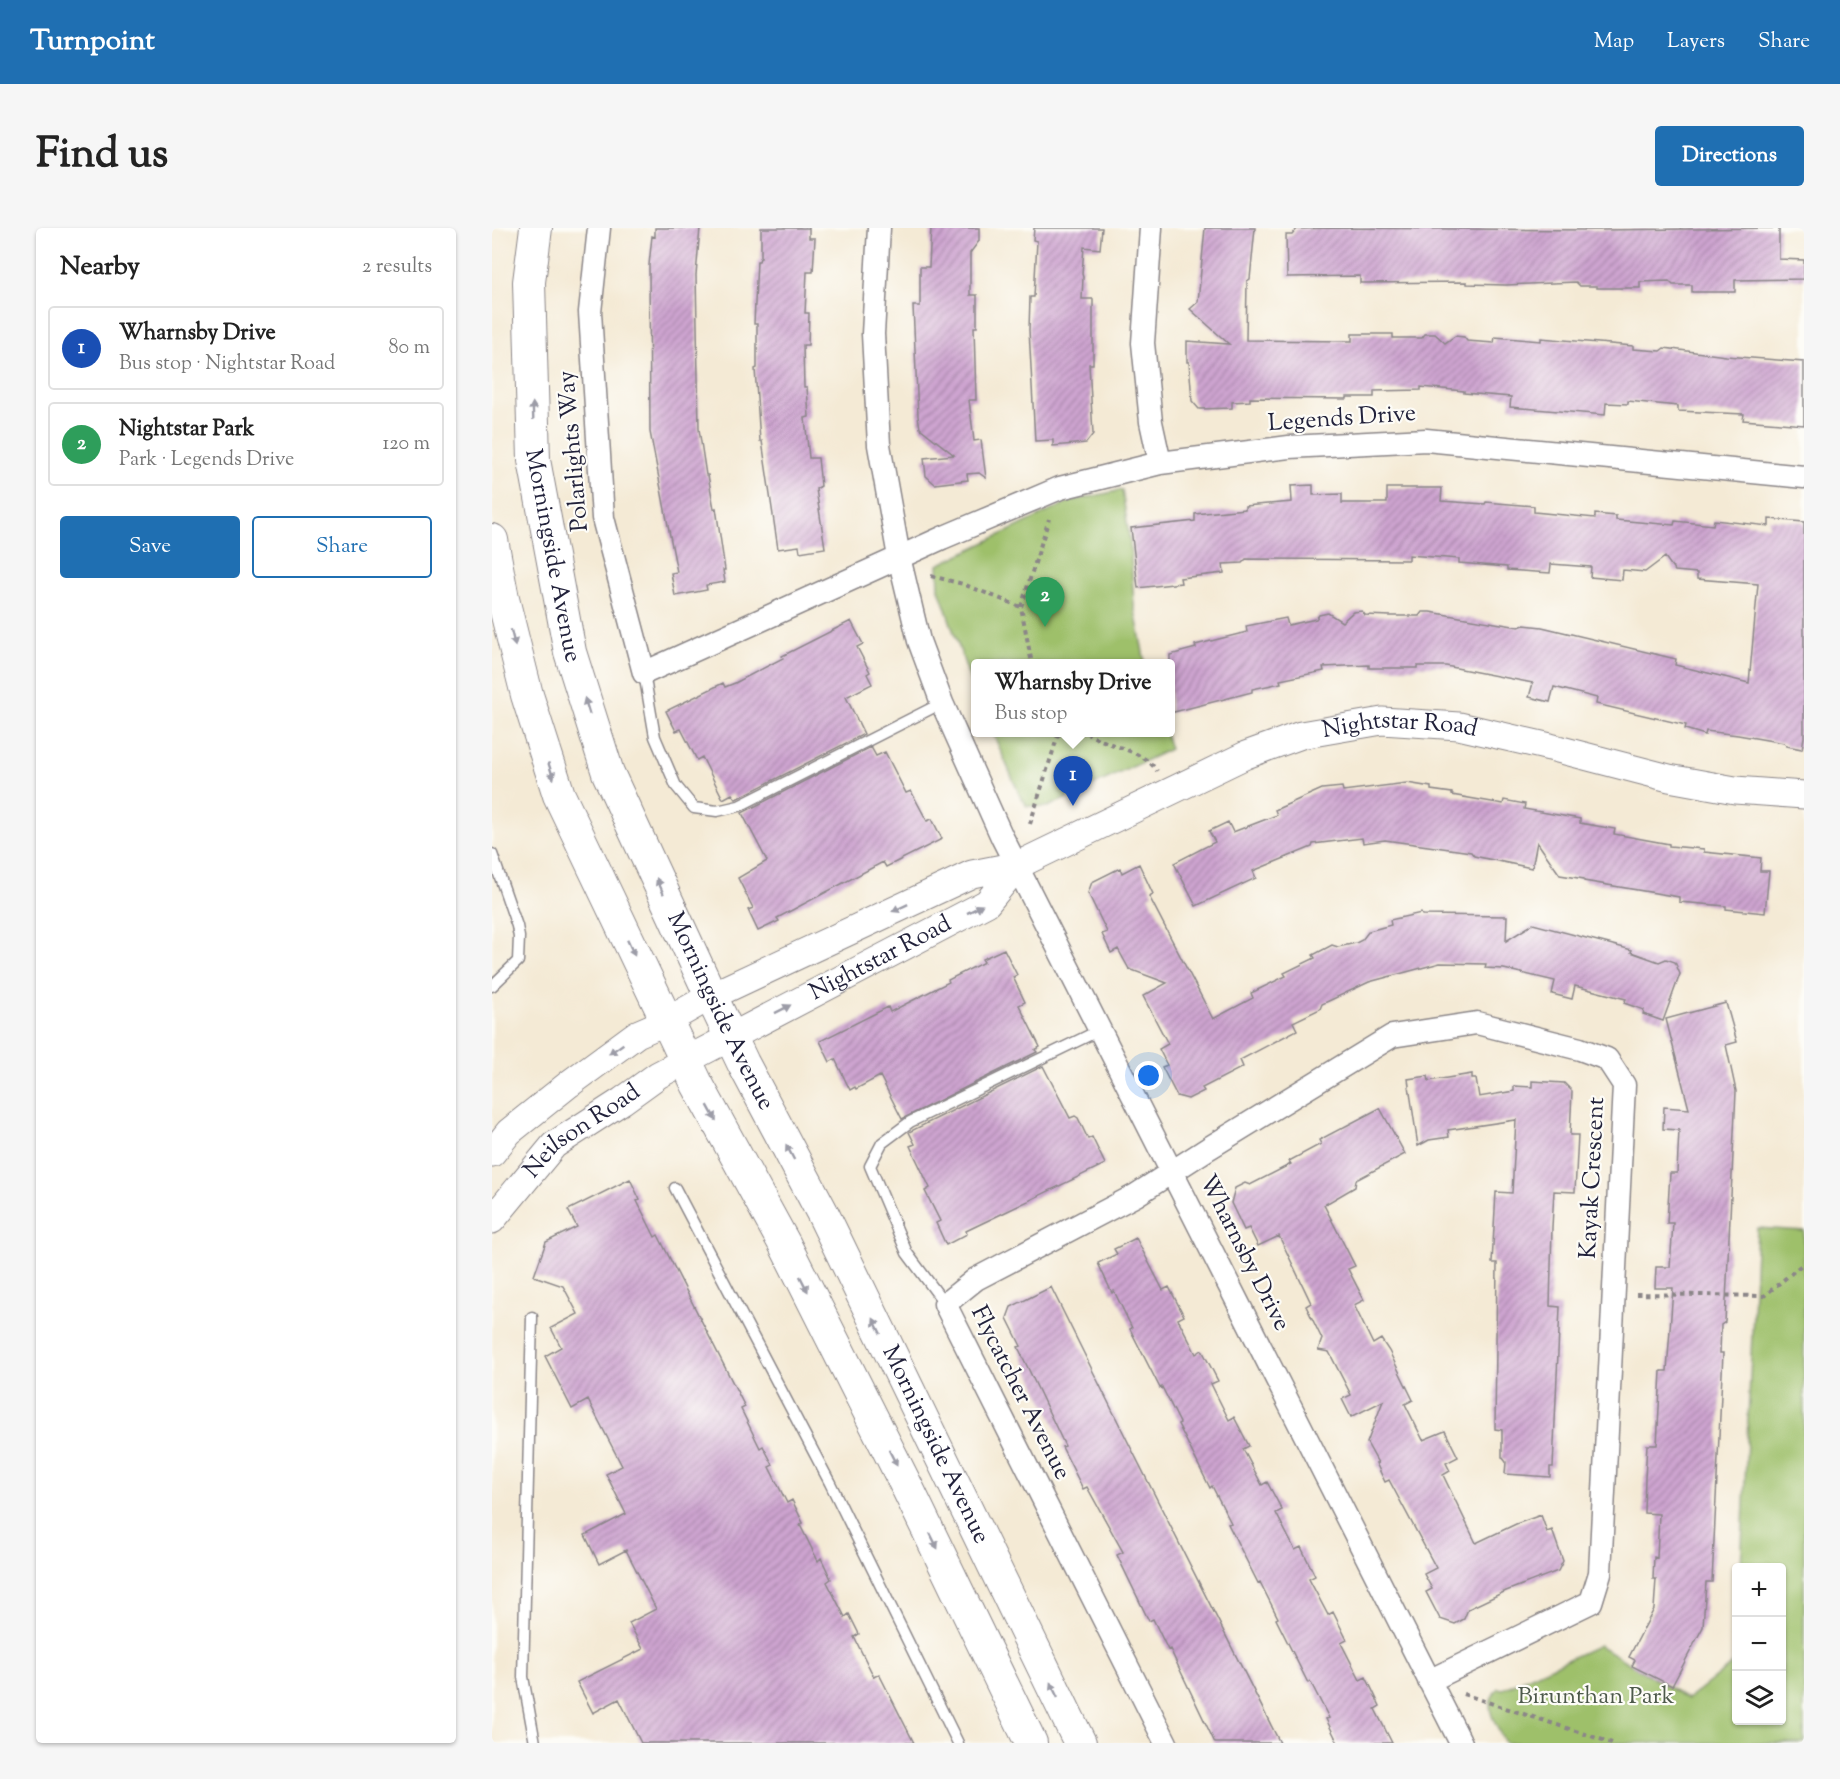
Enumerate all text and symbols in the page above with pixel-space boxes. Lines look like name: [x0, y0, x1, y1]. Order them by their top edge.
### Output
text: Turnpoint: [30, 22, 155, 62]
text: Map: [1594, 27, 1634, 57]
text: Layers: [1667, 27, 1725, 57]
text: Share: [1758, 27, 1810, 57]
text: Find us: [36, 126, 168, 186]
button: Directions: [1655, 126, 1804, 186]
text: Nearby: [60, 249, 140, 286]
text: 2 results: [362, 253, 432, 282]
text: Wharnsby Drive: [119, 318, 276, 350]
text: 1: [78, 334, 85, 363]
text: 80 m: [389, 334, 430, 363]
text: Bus stop · Nightstar Road: [119, 350, 335, 379]
street label: Polarlights Way: [550, 369, 598, 533]
street label: Legends Drive: [1267, 397, 1417, 441]
one-way arrow: [528, 402, 537, 421]
text: Nightstar Park: [119, 414, 255, 446]
text: 2: [77, 430, 86, 459]
text: 120 m: [382, 430, 430, 459]
text: Park · Legends Drive: [119, 446, 294, 475]
street label: Morningside Avenue: [515, 446, 589, 667]
button: Save: [60, 516, 240, 578]
button: Share: [252, 516, 432, 578]
pin: 2: [1026, 578, 1064, 627]
one-way arrow: [508, 629, 518, 647]
popup: [971, 659, 1175, 737]
text: Wharnsby Drive: [995, 668, 1151, 700]
one-way arrow: [582, 696, 591, 714]
text: Bus stop: [995, 700, 1067, 729]
street label: Nightstar Road: [1320, 704, 1481, 748]
pin: 1: [1054, 756, 1092, 806]
one-way arrow: [547, 762, 557, 780]
one-way arrow: [655, 878, 664, 895]
one-way arrow: [891, 904, 908, 913]
one-way arrow: [967, 904, 984, 914]
street label: Morningside Avenue: [658, 907, 782, 1117]
street label: Nightstar Road: [804, 907, 958, 1010]
one-way arrow: [627, 940, 636, 957]
one-way arrow: [774, 1004, 792, 1014]
one-way arrow: [608, 1043, 624, 1055]
your location: [1134, 1061, 1163, 1090]
street label: Neilson Road: [516, 1076, 648, 1186]
street label: Kayak Crescent: [1572, 1096, 1614, 1260]
one-way arrow: [707, 1104, 717, 1121]
one-way arrow: [785, 1143, 795, 1160]
street label: Wharnsby Drive: [1190, 1169, 1298, 1337]
one-way arrow: [800, 1276, 809, 1293]
street label: Flycatcher Avenue: [961, 1300, 1079, 1486]
one-way arrow: [872, 1318, 881, 1335]
street label: Morningside Avenue: [873, 1340, 998, 1550]
one-way arrow: [888, 1450, 897, 1467]
one-way arrow: [929, 1533, 938, 1550]
map controls: [1732, 1563, 1786, 1725]
button: +: [1732, 1563, 1786, 1617]
button: −: [1732, 1617, 1786, 1671]
button: layers: [1732, 1671, 1786, 1725]
park label: Birunthan Park: [1517, 1680, 1675, 1714]
one-way arrow: [1049, 1682, 1058, 1699]

